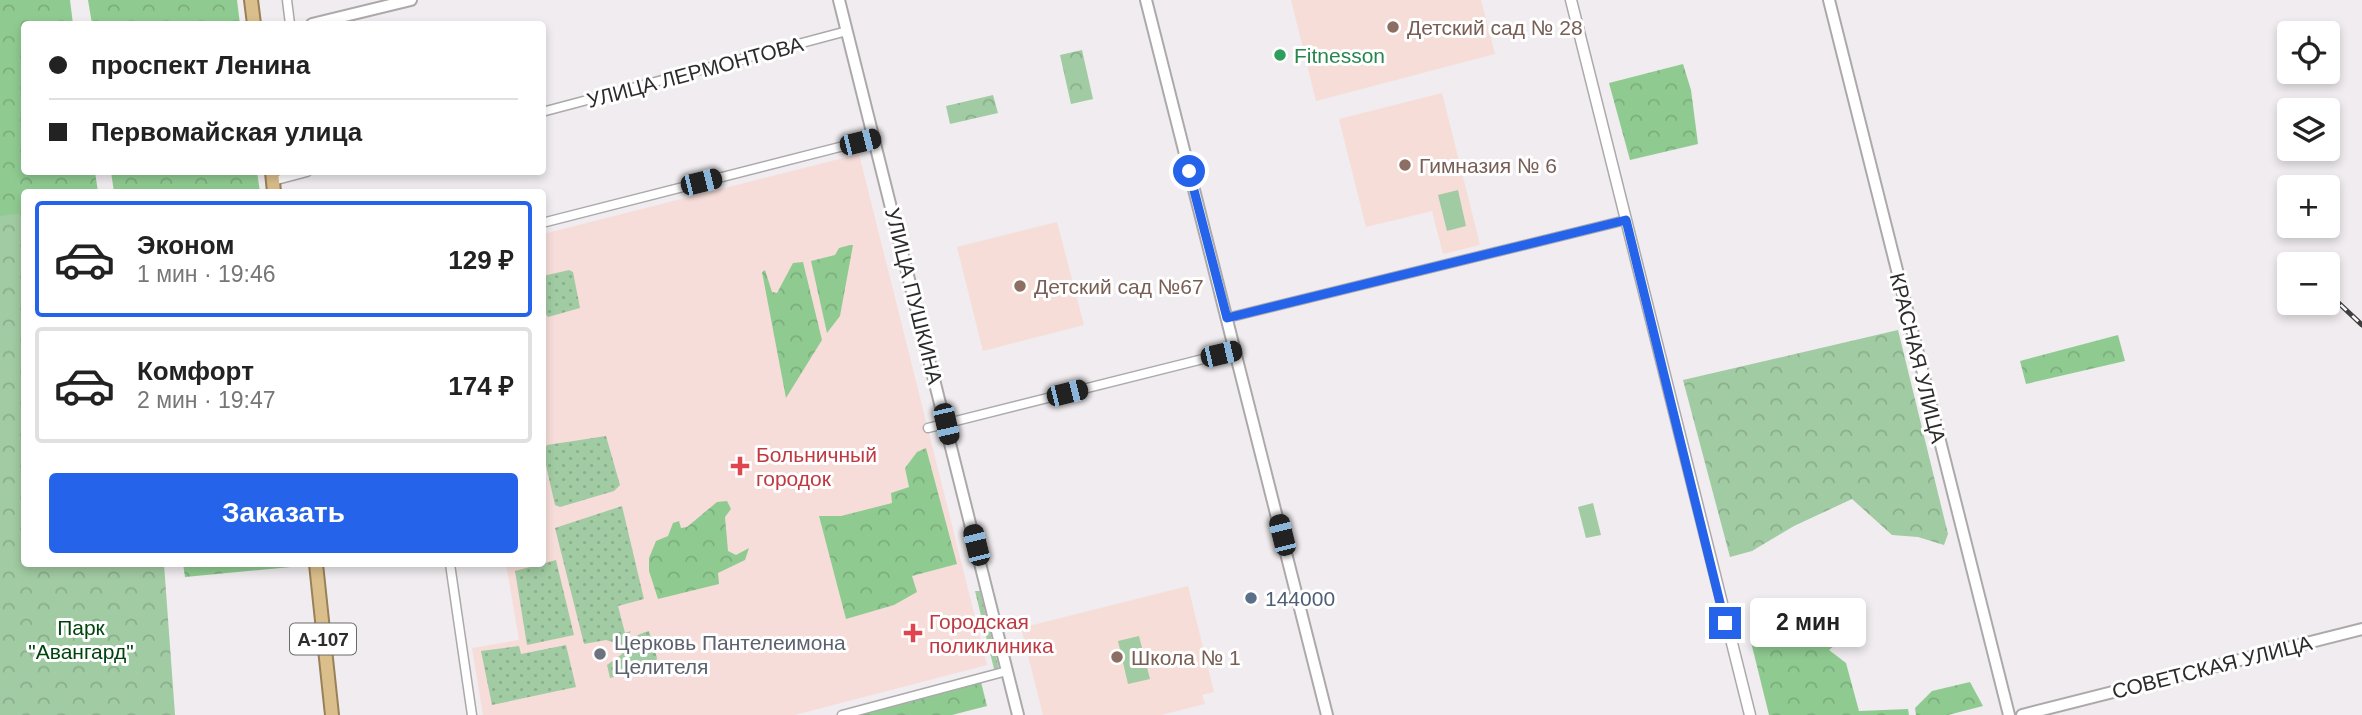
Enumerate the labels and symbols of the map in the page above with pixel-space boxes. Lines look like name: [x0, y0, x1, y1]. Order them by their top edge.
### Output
place label: Детский сад № 28: [1407, 16, 1583, 39]
marker: Детский сад № 28: [1385, 19, 1401, 35]
street label: УЛИЦА ЛЕРМОНТОВА: [584, 32, 806, 112]
place label: Fitnesson: [1294, 44, 1385, 67]
marker: Fitnesson: [1272, 47, 1288, 63]
car: [838, 127, 883, 157]
place label: Гимназия № 6: [1419, 154, 1557, 177]
route start: [1173, 155, 1205, 187]
marker: Гимназия № 6: [1397, 157, 1413, 173]
car: [679, 167, 724, 197]
street label: УЛИЦА ПУШКИНА: [881, 205, 947, 387]
street label: КРАСНАЯ УЛИЦА: [1886, 270, 1950, 446]
place label: Детский сад №67: [1034, 275, 1204, 298]
marker: Детский сад №67: [1012, 278, 1028, 294]
car: [1199, 339, 1244, 369]
car: [1045, 378, 1090, 408]
car: [932, 401, 961, 447]
place label: Больничный городок: [756, 443, 877, 490]
marker: Больничный городок: [730, 456, 750, 476]
car: [1267, 512, 1298, 558]
car: [961, 522, 992, 568]
place label: 144000: [1265, 587, 1335, 610]
marker: 144000: [1243, 590, 1259, 606]
callout: 2 мин: [1750, 598, 1865, 648]
route end: [1709, 607, 1741, 639]
place label: Городская поликлиника: [929, 610, 1054, 657]
park label: Парк "Авангард": [28, 616, 134, 663]
marker: Городская поликлиника: [903, 623, 923, 643]
road number: А-107: [290, 624, 356, 654]
place label: Церковь Пантелеимона Целителя: [614, 631, 846, 678]
street label: СОВЕТСКАЯ УЛИЦА: [2110, 631, 2314, 703]
marker: Церковь Пантелеимона Целителя: [592, 646, 608, 662]
place label: Школа № 1: [1131, 646, 1241, 669]
marker: Школа № 1: [1109, 649, 1125, 665]

